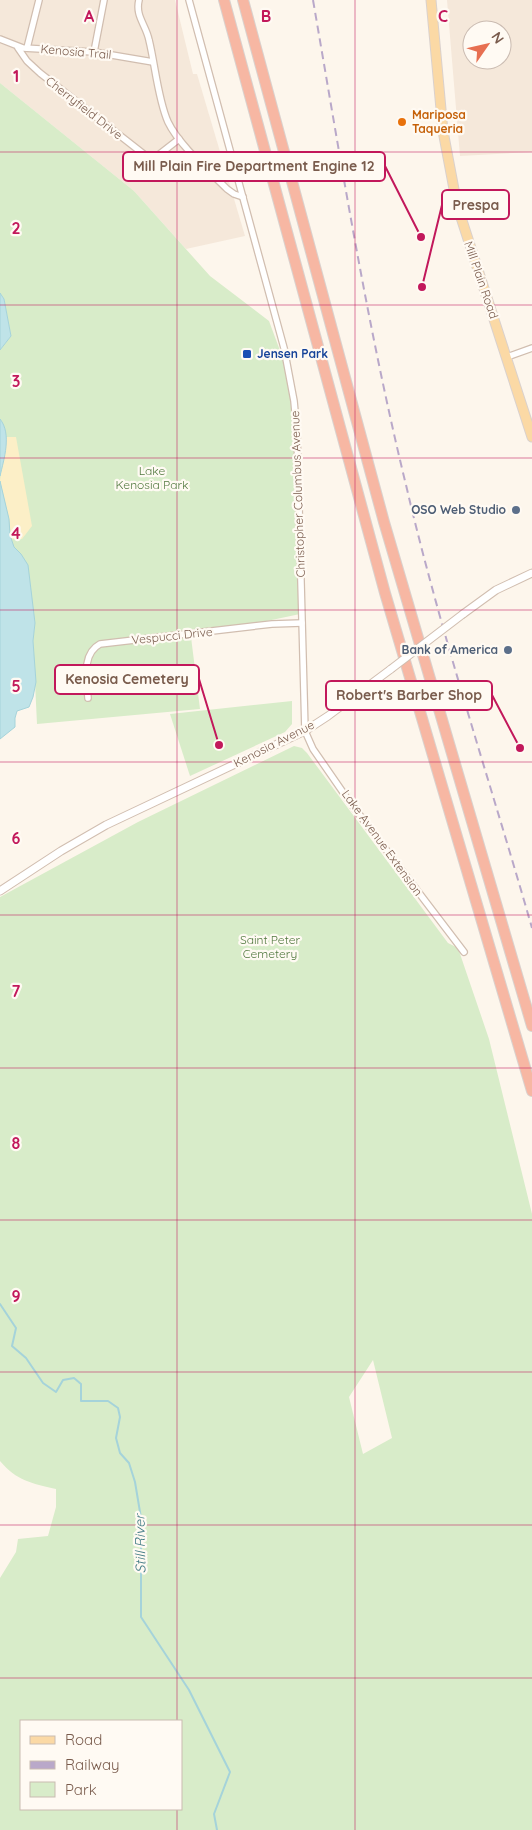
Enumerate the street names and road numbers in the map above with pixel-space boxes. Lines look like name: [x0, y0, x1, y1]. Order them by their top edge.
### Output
street label: Kenosia Trail: [40, 41, 112, 62]
street label: Cherryfield Drive: [43, 73, 126, 142]
street label: Mill Plain Road: [461, 239, 502, 321]
street label: Christopher Columbus Avenue: [287, 410, 308, 578]
street label: Vespucci Drive: [131, 624, 213, 647]
street label: Kenosia Avenue: [231, 717, 317, 770]
street label: Lake Avenue Extension: [339, 787, 426, 899]

